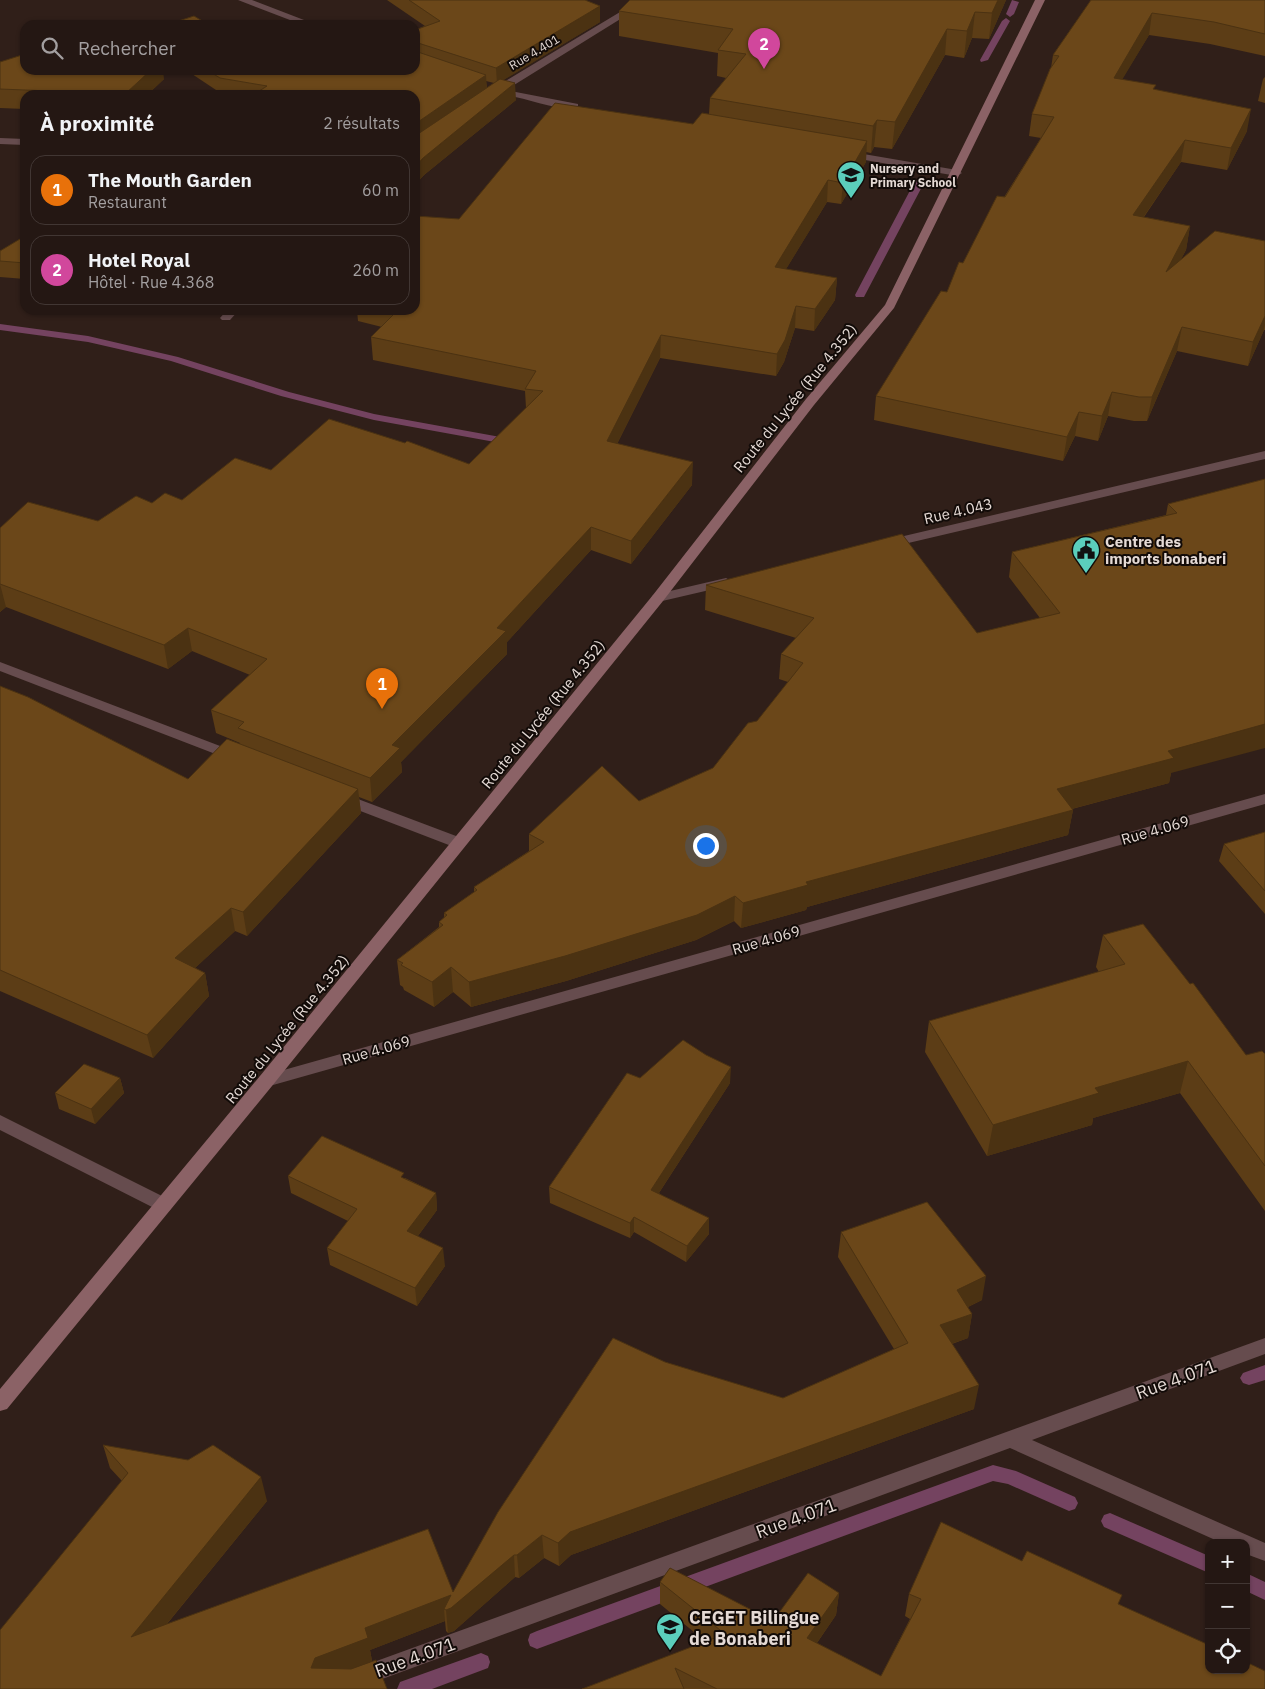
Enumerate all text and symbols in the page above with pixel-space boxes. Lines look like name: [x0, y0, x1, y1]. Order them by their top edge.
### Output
search box: [20, 20, 420, 75]
pin: 2: [748, 28, 780, 69]
street label: Rue 4.401: [506, 31, 562, 73]
icon: search: [38, 34, 66, 62]
text: Rechercher: [78, 36, 176, 60]
text: À proximité: [40, 109, 154, 137]
text: 2 résultats: [323, 113, 400, 133]
school or university icon: Nursery and Primary School: [836, 160, 866, 199]
place label: Nursery and Primary School: [870, 161, 956, 190]
text: The Mouth Garden: [88, 168, 252, 192]
text: 1: [52, 180, 62, 200]
text: 60 m: [362, 180, 399, 200]
text: Restaurant: [88, 192, 167, 212]
text: Hotel Royal: [88, 248, 190, 272]
text: 2: [52, 260, 62, 280]
text: 260 m: [352, 260, 399, 280]
text: Hôtel · Rue 4.368: [88, 272, 214, 292]
street label: Route du Lycée (Rue 4.352): [729, 320, 861, 476]
street label: Rue 4.043: [922, 494, 994, 528]
place label: Centre des imports bonaberi: [1105, 532, 1226, 568]
public building icon: Centre des imports bonaberi: [1071, 535, 1101, 574]
street label: Route du Lycée (Rue 4.352): [477, 636, 609, 792]
pin: 1: [366, 668, 398, 709]
street label: Rue 4.069: [1119, 811, 1191, 849]
your location: [693, 833, 719, 859]
street label: Rue 4.069: [730, 921, 802, 959]
street label: Route du Lycée (Rue 4.352): [221, 951, 353, 1107]
street label: Rue 4.069: [340, 1031, 412, 1069]
street label: Rue 4.071: [1133, 1354, 1219, 1404]
street label: Rue 4.071: [753, 1493, 839, 1543]
map controls: [1205, 1539, 1250, 1674]
button: +: [1205, 1539, 1250, 1584]
button: −: [1205, 1584, 1250, 1629]
place label: CEGET Bilingue de Bonaberi: [689, 1606, 819, 1650]
school or university icon: CEGET Bilingue de Bonaberi: [655, 1612, 685, 1651]
button: locate: [1205, 1629, 1250, 1674]
street label: Rue 4.071: [372, 1632, 458, 1682]

